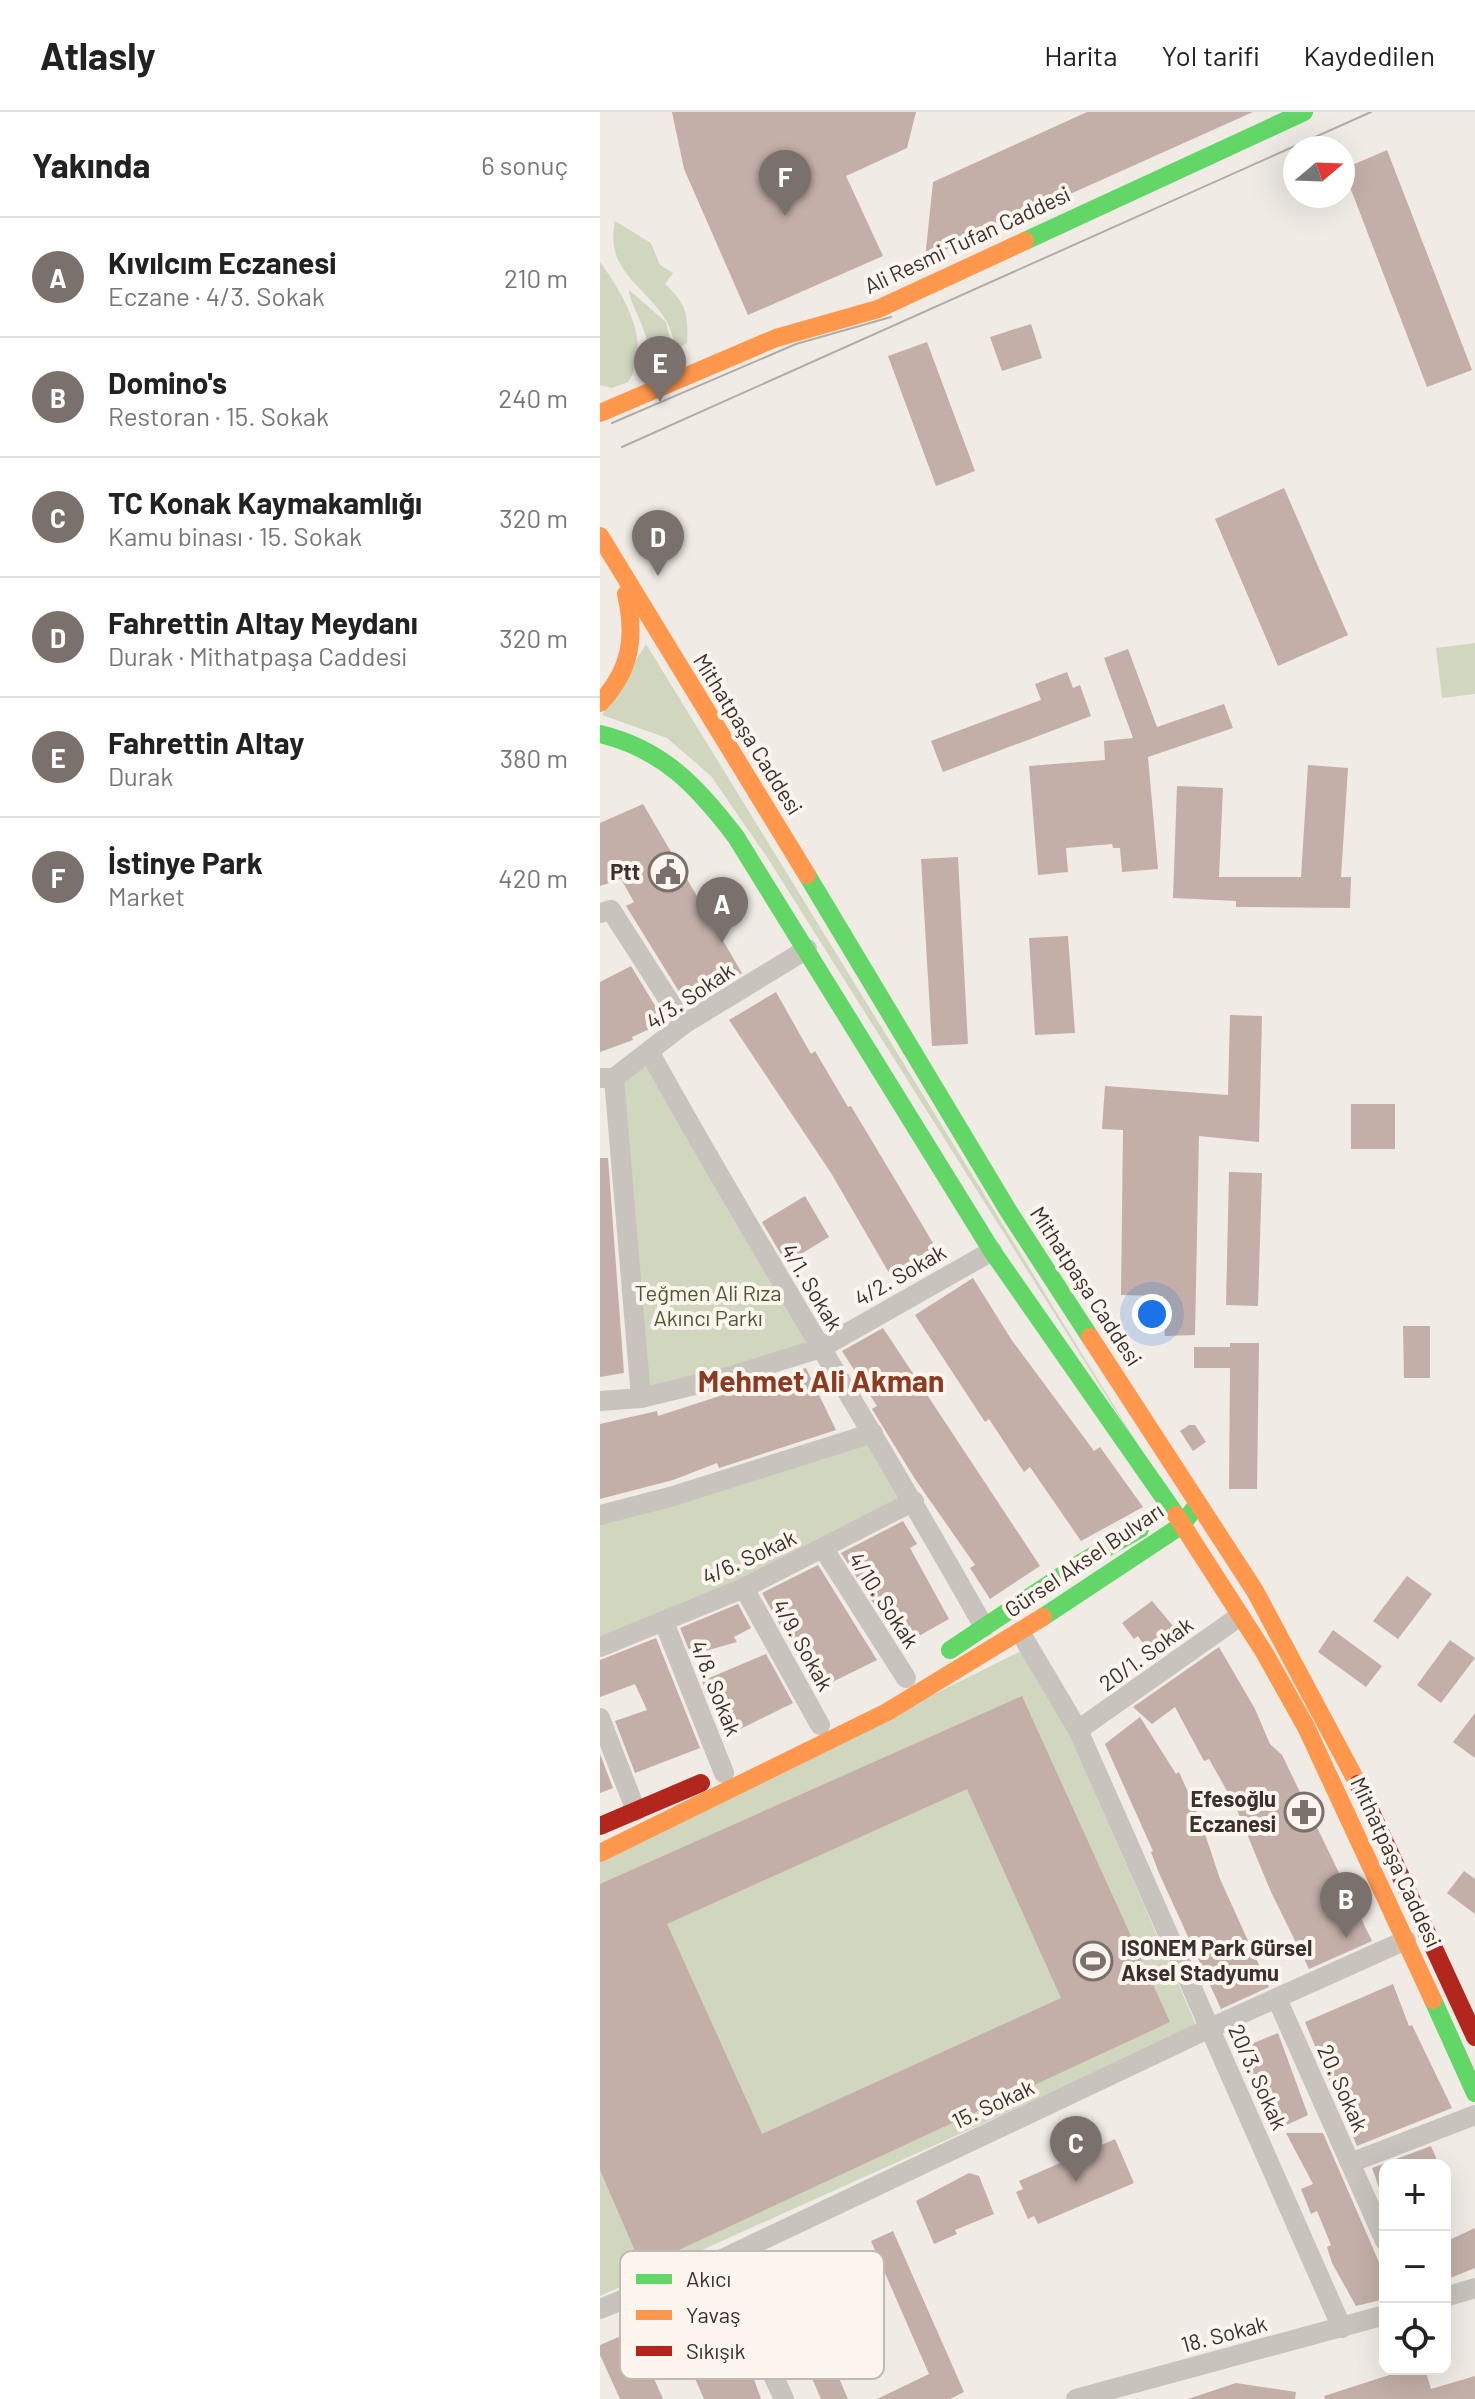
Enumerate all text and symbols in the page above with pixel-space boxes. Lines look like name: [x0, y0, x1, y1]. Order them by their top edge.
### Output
text: Atlasly: [40, 32, 156, 78]
text: Harita: [1044, 38, 1117, 72]
text: Yol tarifi: [1161, 38, 1259, 72]
text: Kaydedilen: [1303, 38, 1435, 72]
north arrow: [1283, 136, 1355, 208]
text: Yakında: [32, 144, 151, 185]
text: 6 sonuç: [481, 149, 568, 180]
pin: F: [759, 150, 811, 216]
street label: Ali Resmi Tufan Caddesi: [860, 180, 1073, 298]
text: Kıvılcım Eczanesi: [108, 244, 336, 280]
text: A: [49, 262, 67, 293]
text: 210 m: [504, 262, 568, 293]
text: Eczane · 4/3. Sokak: [108, 280, 325, 311]
pin: E: [634, 336, 686, 402]
text: Domino's: [108, 364, 227, 400]
text: B: [50, 382, 66, 413]
text: 240 m: [498, 382, 568, 413]
text: Restoran · 15. Sokak: [108, 400, 329, 431]
text: TC Konak Kaymakamlığı: [108, 484, 422, 520]
text: C: [50, 502, 66, 533]
text: 320 m: [499, 502, 568, 533]
pin: D: [632, 510, 684, 576]
text: Kamu binası · 15. Sokak: [108, 520, 362, 551]
text: Fahrettin Altay Meydanı: [108, 604, 418, 640]
text: D: [50, 622, 66, 653]
text: 320 m: [499, 622, 568, 653]
text: Durak · Mithatpaşa Caddesi: [108, 640, 407, 671]
street label: Mithatpaşa Caddesi: [689, 648, 809, 819]
text: Fahrettin Altay: [108, 724, 304, 760]
text: E: [50, 742, 66, 773]
text: 380 m: [500, 742, 568, 773]
text: Durak: [108, 760, 173, 791]
text: İstinye Park: [108, 844, 263, 880]
public building icon: Ptt: [647, 851, 689, 893]
place label: Ptt: [610, 858, 640, 884]
text: F: [51, 862, 65, 893]
text: 420 m: [498, 862, 568, 893]
pin: A: [696, 877, 748, 943]
text: Market: [108, 880, 185, 911]
street label: 4/3. Sokak: [640, 956, 738, 1034]
street label: Mithatpaşa Caddesi: [1026, 1201, 1148, 1370]
street label: 4/1. Sokak: [777, 1238, 849, 1335]
street label: 4/2. Sokak: [849, 1238, 950, 1311]
park label: Teğmen Ali Rıza Akıncı Parkı: [634, 1279, 782, 1330]
your location: [1132, 1294, 1172, 1334]
district label: Mehmet Ali Akman: [698, 1362, 944, 1398]
street label: Gürsel Aksel Bulvarı: [999, 1497, 1168, 1622]
street label: 4/6. Sokak: [697, 1523, 800, 1589]
street label: 4/10. Sokak: [844, 1546, 926, 1652]
street label: 4/9. Sokak: [768, 1594, 840, 1695]
street label: 20/1. Sokak: [1094, 1611, 1197, 1696]
street label: 4/8. Sokak: [686, 1636, 748, 1739]
street label: Mithatpaşa Caddesi: [1346, 1773, 1448, 1951]
place label: Efesoğlu Eczanesi: [1189, 1785, 1276, 1836]
pharmacy icon: Efesoğlu Eczanesi: [1283, 1791, 1325, 1833]
pin: B: [1320, 1872, 1372, 1938]
place label: ISONEM Park Gürsel Aksel Stadyumu: [1121, 1934, 1312, 1985]
sports icon: ISONEM Park Gürsel Aksel Stadyumu: [1072, 1940, 1114, 1982]
street label: 20/3. Sokak: [1224, 2020, 1294, 2133]
street label: 20. Sokak: [1313, 2040, 1375, 2135]
street label: 15. Sokak: [947, 2073, 1038, 2133]
pin: C: [1050, 2116, 1102, 2182]
map controls: [1379, 2159, 1451, 2375]
button: +: [1379, 2159, 1451, 2231]
button: −: [1379, 2231, 1451, 2303]
legend: [620, 2251, 884, 2379]
text: Akıcı: [686, 2265, 731, 2291]
text: Yavaş: [686, 2301, 741, 2327]
button: locate: [1379, 2303, 1451, 2375]
street label: 18. Sokak: [1178, 2309, 1269, 2357]
text: Sıkışık: [686, 2337, 746, 2363]

